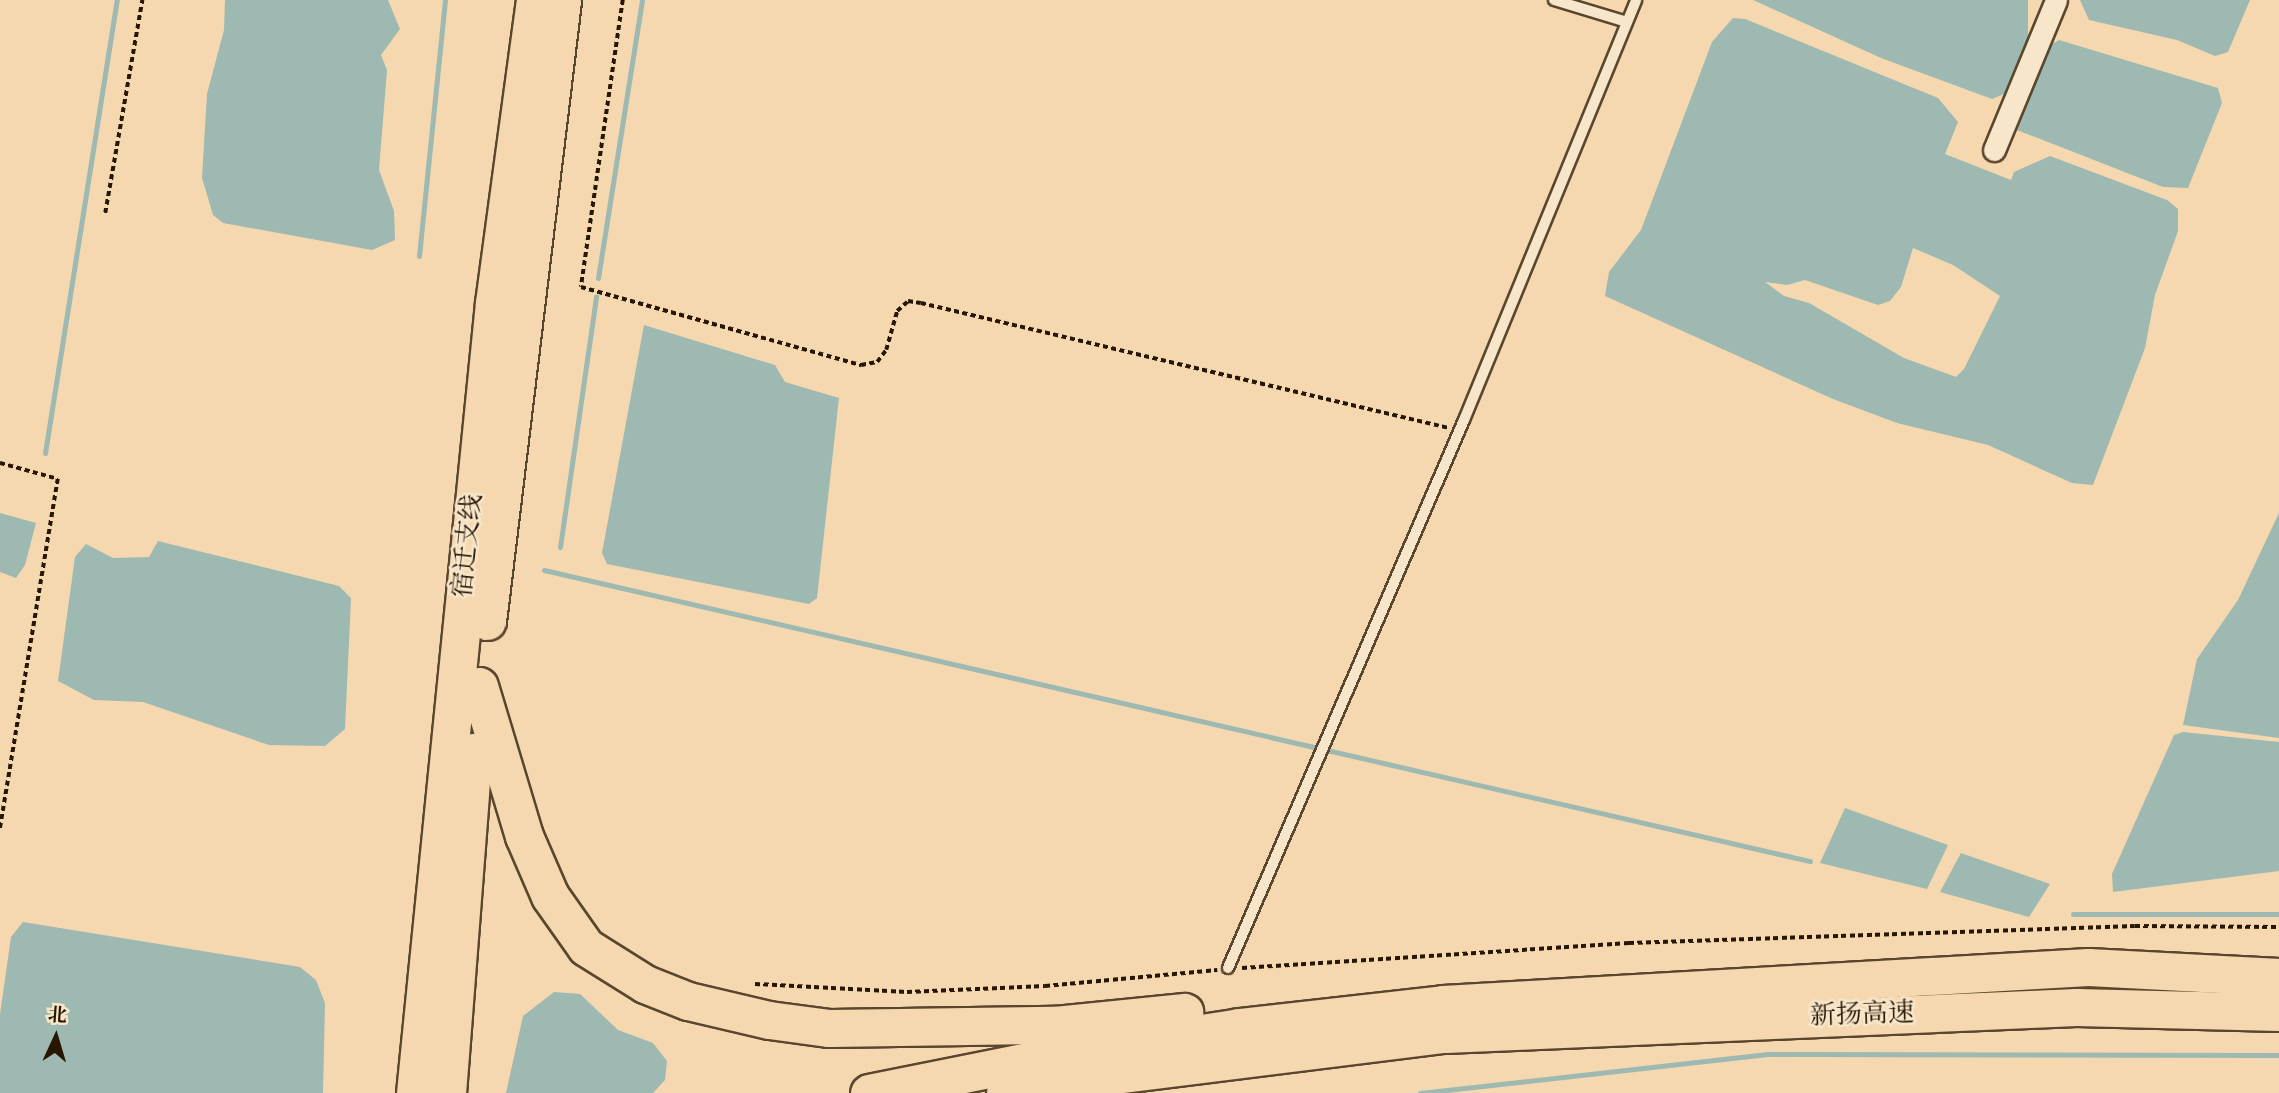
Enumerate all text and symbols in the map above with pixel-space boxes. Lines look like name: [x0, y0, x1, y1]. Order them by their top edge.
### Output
street label: 宿迁支线: [448, 493, 490, 599]
street label: 新扬高速: [1809, 999, 1915, 1033]
north arrow: [21, 1002, 91, 1072]
text: 北: [47, 1002, 68, 1030]

